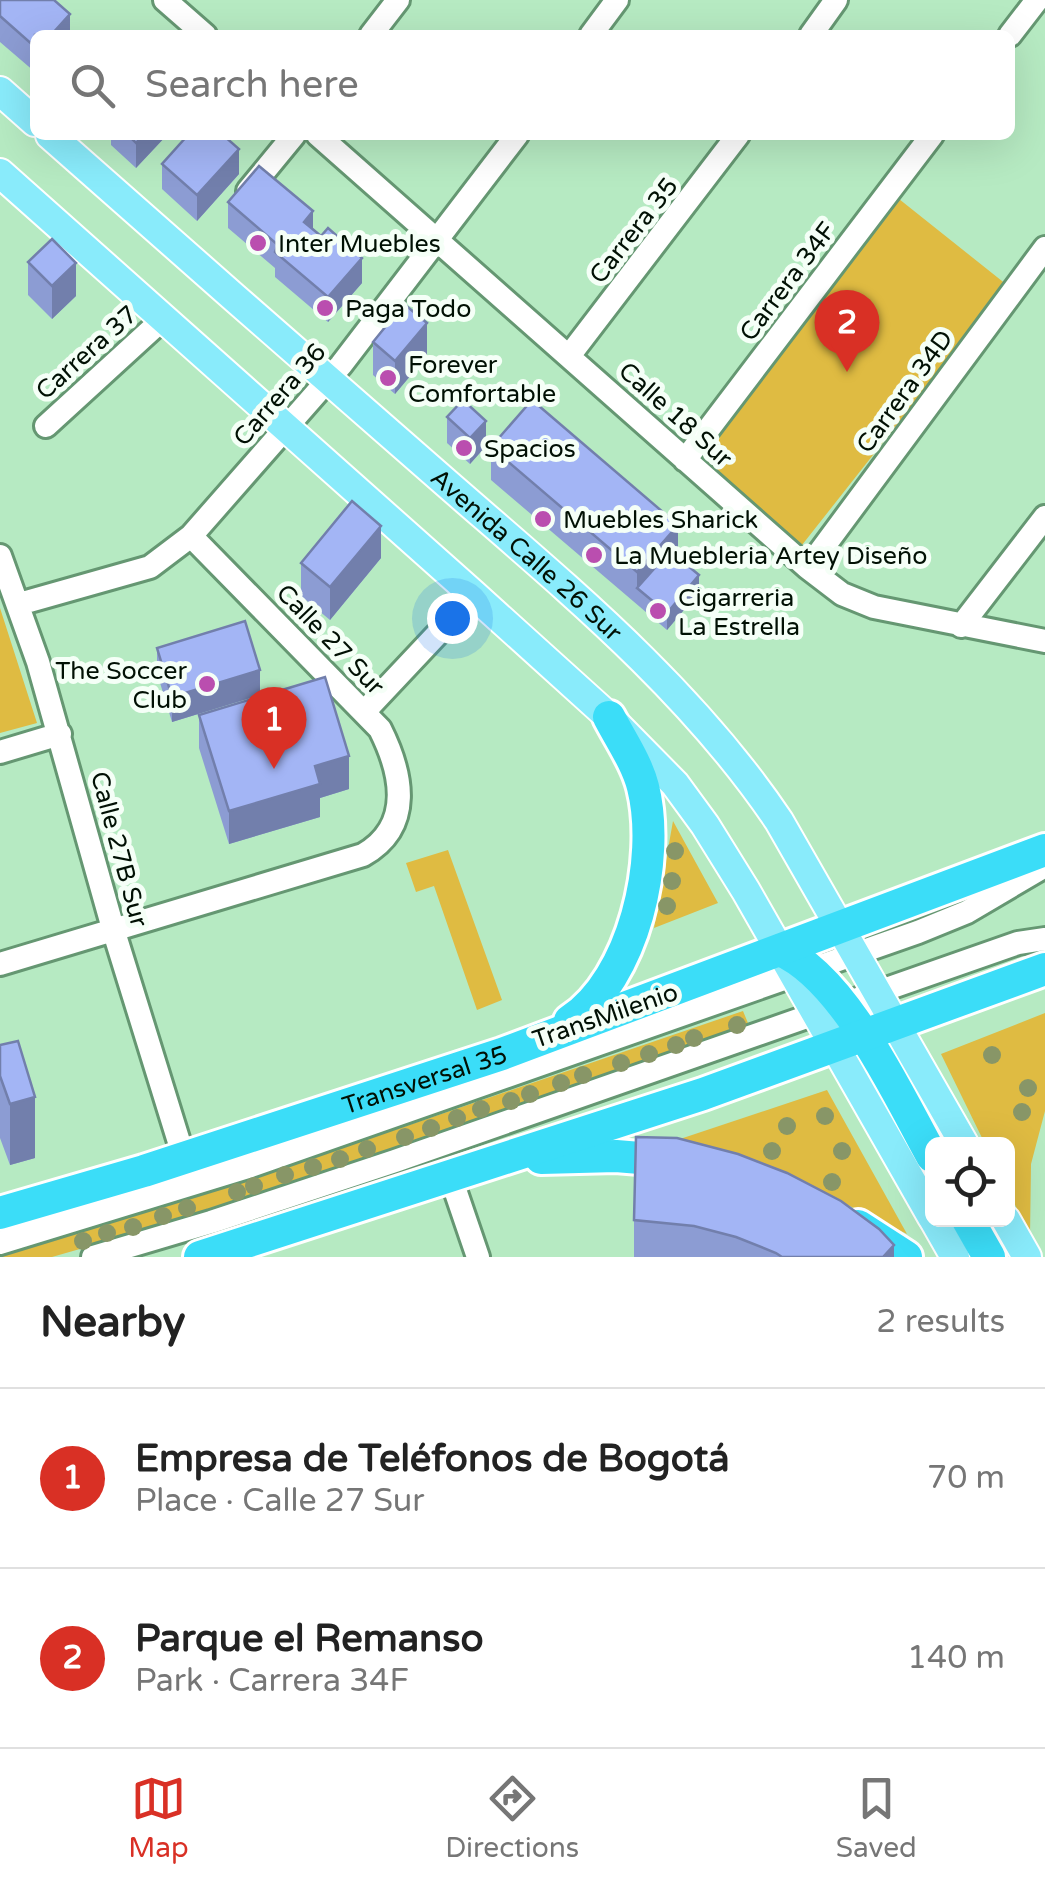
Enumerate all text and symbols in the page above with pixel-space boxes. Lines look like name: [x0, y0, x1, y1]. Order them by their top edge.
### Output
search box: [30, 30, 1015, 140]
icon: search: [65, 58, 120, 113]
text: Search here: [145, 62, 359, 108]
street label: Carrera 35: [583, 172, 684, 289]
street label: Carrera 34F: [733, 216, 842, 347]
place label: Inter Muebles: [278, 229, 441, 259]
marker: Inter Muebles: [247, 232, 269, 254]
pin: 2: [814, 290, 880, 372]
place label: Paga Todo: [345, 294, 471, 324]
marker: Paga Todo: [314, 297, 336, 319]
street label: Carrera 37: [30, 299, 143, 406]
street label: Carrera 34D: [850, 324, 959, 459]
street label: Carrera 36: [227, 337, 332, 452]
place label: Forever Comfortable: [408, 350, 556, 409]
street label: Calle 18 Sur: [612, 356, 739, 474]
marker: Forever Comfortable: [377, 367, 399, 389]
place label: Spacios: [484, 434, 576, 464]
marker: Spacios: [453, 437, 475, 459]
street label: Avenida Calle 26 Sur: [424, 463, 628, 648]
place label: Muebles Sharick: [563, 505, 758, 535]
marker: Muebles Sharick: [532, 508, 554, 530]
place label: La Muebleria Artey Diseño: [614, 541, 927, 571]
marker: La Muebleria Artey Diseño: [583, 544, 605, 566]
street label: Calle 27 Sur: [270, 578, 391, 702]
place label: Cigarreria La Estrella: [678, 583, 800, 642]
your location: [427, 593, 478, 644]
marker: Cigarreria La Estrella: [647, 600, 669, 622]
place label: The Soccer Club: [55, 656, 187, 715]
marker: The Soccer Club: [196, 673, 218, 695]
pin: 1: [242, 686, 306, 769]
street label: Calle 27B Sur: [84, 768, 154, 931]
street label: TransMilenio: [529, 977, 682, 1055]
street label: Transversal 35: [339, 1039, 511, 1121]
map controls: [925, 1137, 1015, 1227]
button: locate: [925, 1137, 1015, 1227]
text: Nearby: [40, 1297, 185, 1348]
text: 2 results: [876, 1303, 1005, 1341]
text: Empresa de Teléfonos de Bogotá: [135, 1436, 730, 1482]
text: 1: [62, 1459, 83, 1497]
text: 70 m: [927, 1459, 1005, 1497]
text: Place · Calle 27 Sur: [135, 1482, 425, 1520]
text: Parque el Remanso: [135, 1616, 484, 1662]
text: 2: [62, 1639, 83, 1677]
text: 140 m: [907, 1639, 1005, 1677]
text: Park · Carrera 34F: [135, 1662, 409, 1700]
tab: Map: [128, 1771, 189, 1865]
tab: Directions: [445, 1771, 579, 1865]
tab: Saved: [836, 1771, 917, 1865]

